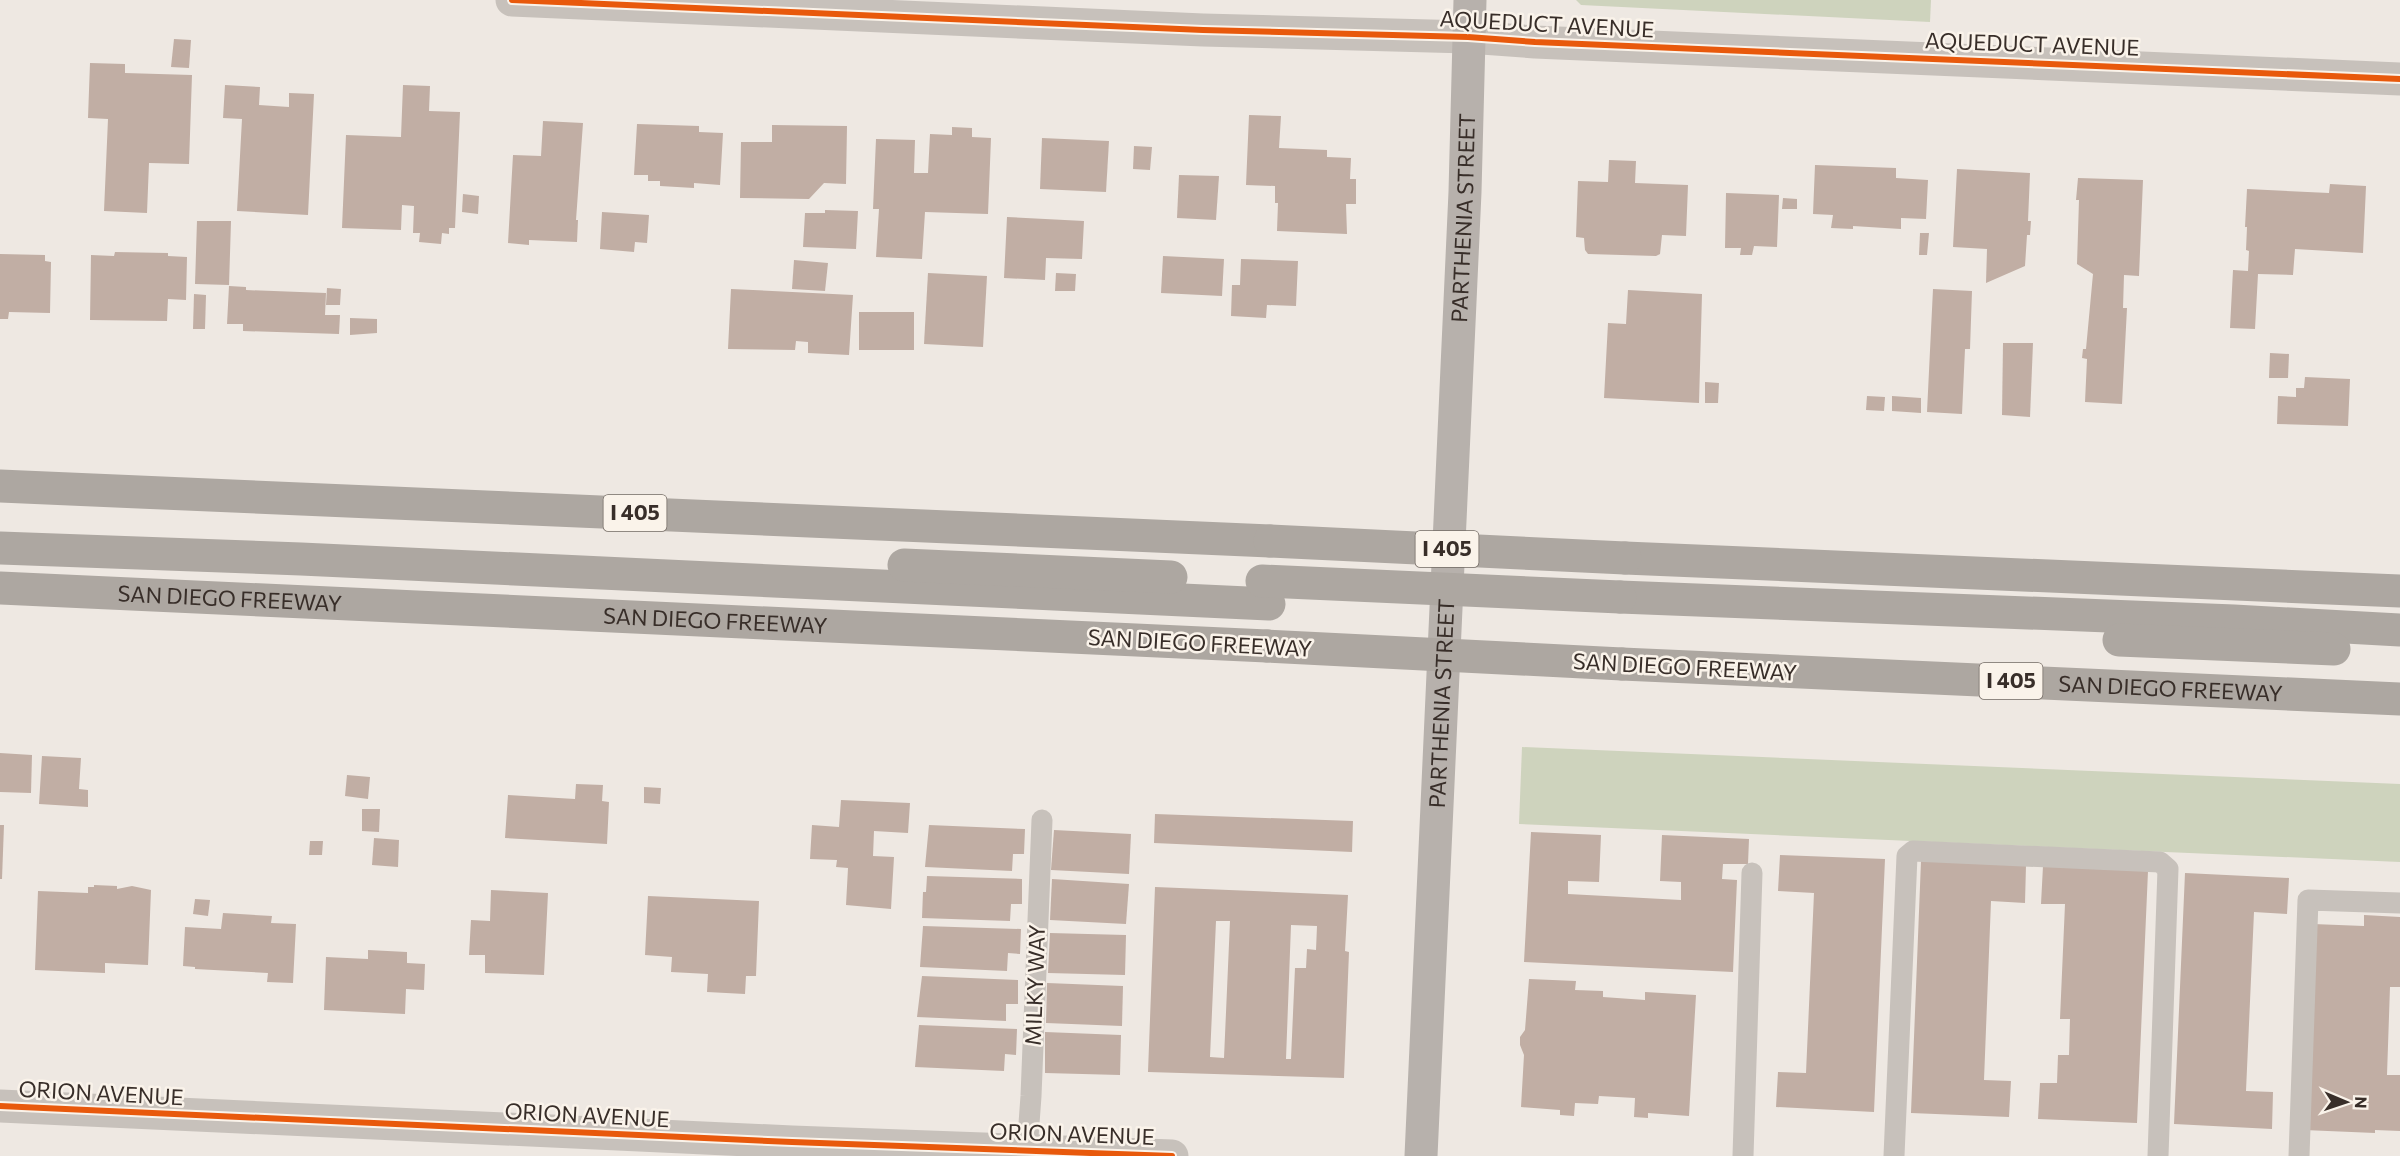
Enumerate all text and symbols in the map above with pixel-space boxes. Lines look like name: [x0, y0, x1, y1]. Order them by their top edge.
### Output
street label: AQUEDUCT AVENUE: [1439, 4, 1655, 43]
street label: AQUEDUCT AVENUE: [1924, 26, 2140, 61]
street label: PARTHENIA STREET: [1445, 113, 1480, 323]
road number: I 405: [604, 495, 666, 531]
road number: I 405: [1416, 531, 1478, 567]
street label: SAN DIEGO FREEWAY: [117, 579, 343, 617]
street label: PARTHENIA STREET: [1423, 598, 1459, 809]
street label: SAN DIEGO FREEWAY: [602, 602, 828, 639]
street label: SAN DIEGO FREEWAY: [1087, 623, 1313, 662]
street label: SAN DIEGO FREEWAY: [1572, 647, 1798, 686]
road number: I 405: [1980, 663, 2042, 699]
street label: SAN DIEGO FREEWAY: [2058, 670, 2283, 707]
street label: MILKY WAY: [1019, 924, 1050, 1046]
north arrow: [2316, 1072, 2376, 1132]
street label: ORION AVENUE: [18, 1075, 184, 1110]
text: N: [2352, 1096, 2371, 1109]
street label: ORION AVENUE: [504, 1097, 670, 1132]
street label: ORION AVENUE: [989, 1117, 1155, 1150]

